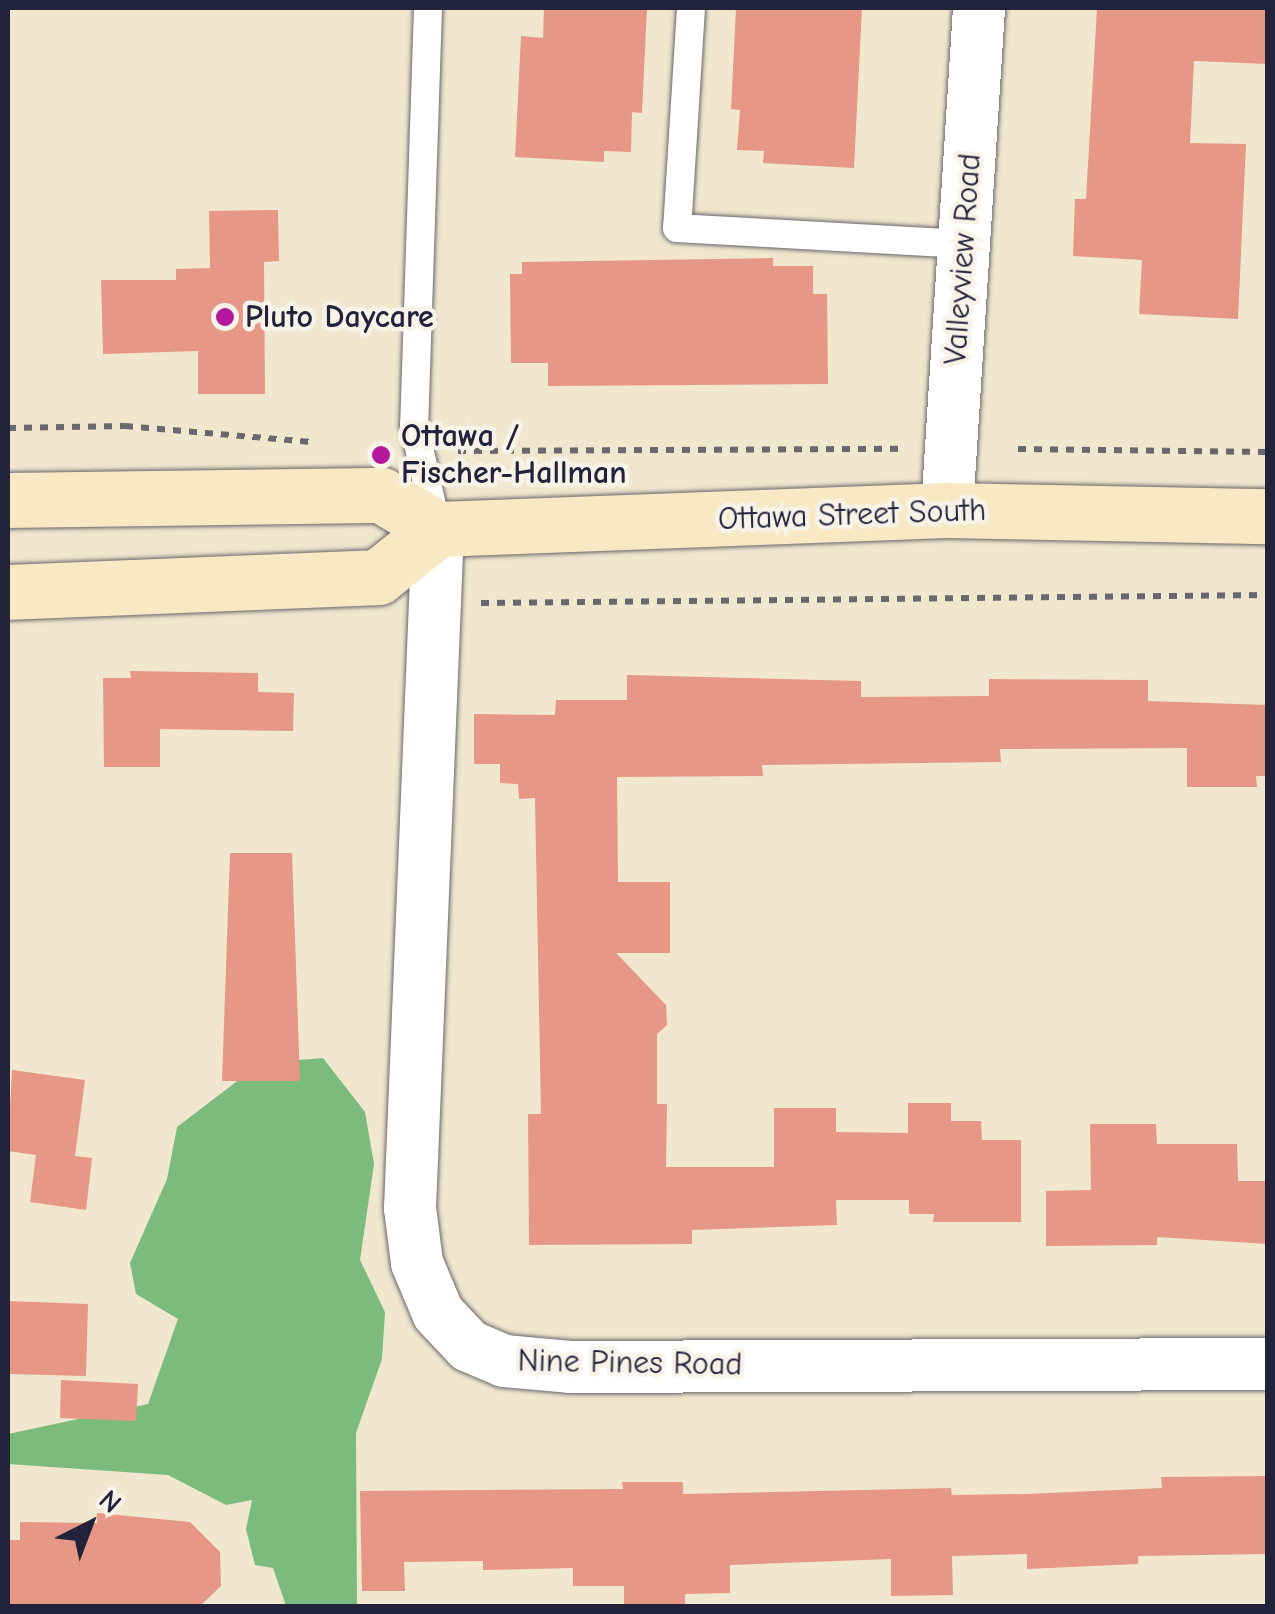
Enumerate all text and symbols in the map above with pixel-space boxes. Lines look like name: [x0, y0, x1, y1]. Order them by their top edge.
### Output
street label: Valleyview Road: [936, 152, 990, 366]
place label: Pluto Daycare: [245, 298, 434, 336]
marker: Pluto Daycare: [214, 306, 236, 328]
place label: Ottawa / Fischer-Hallman: [401, 418, 627, 493]
marker: Ottawa / Fischer-Hallman: [370, 444, 392, 466]
street label: Ottawa Street South: [717, 491, 987, 539]
street label: Nine Pines Road: [517, 1342, 743, 1384]
north arrow: [40, 1474, 140, 1574]
text: N: [93, 1484, 128, 1520]

